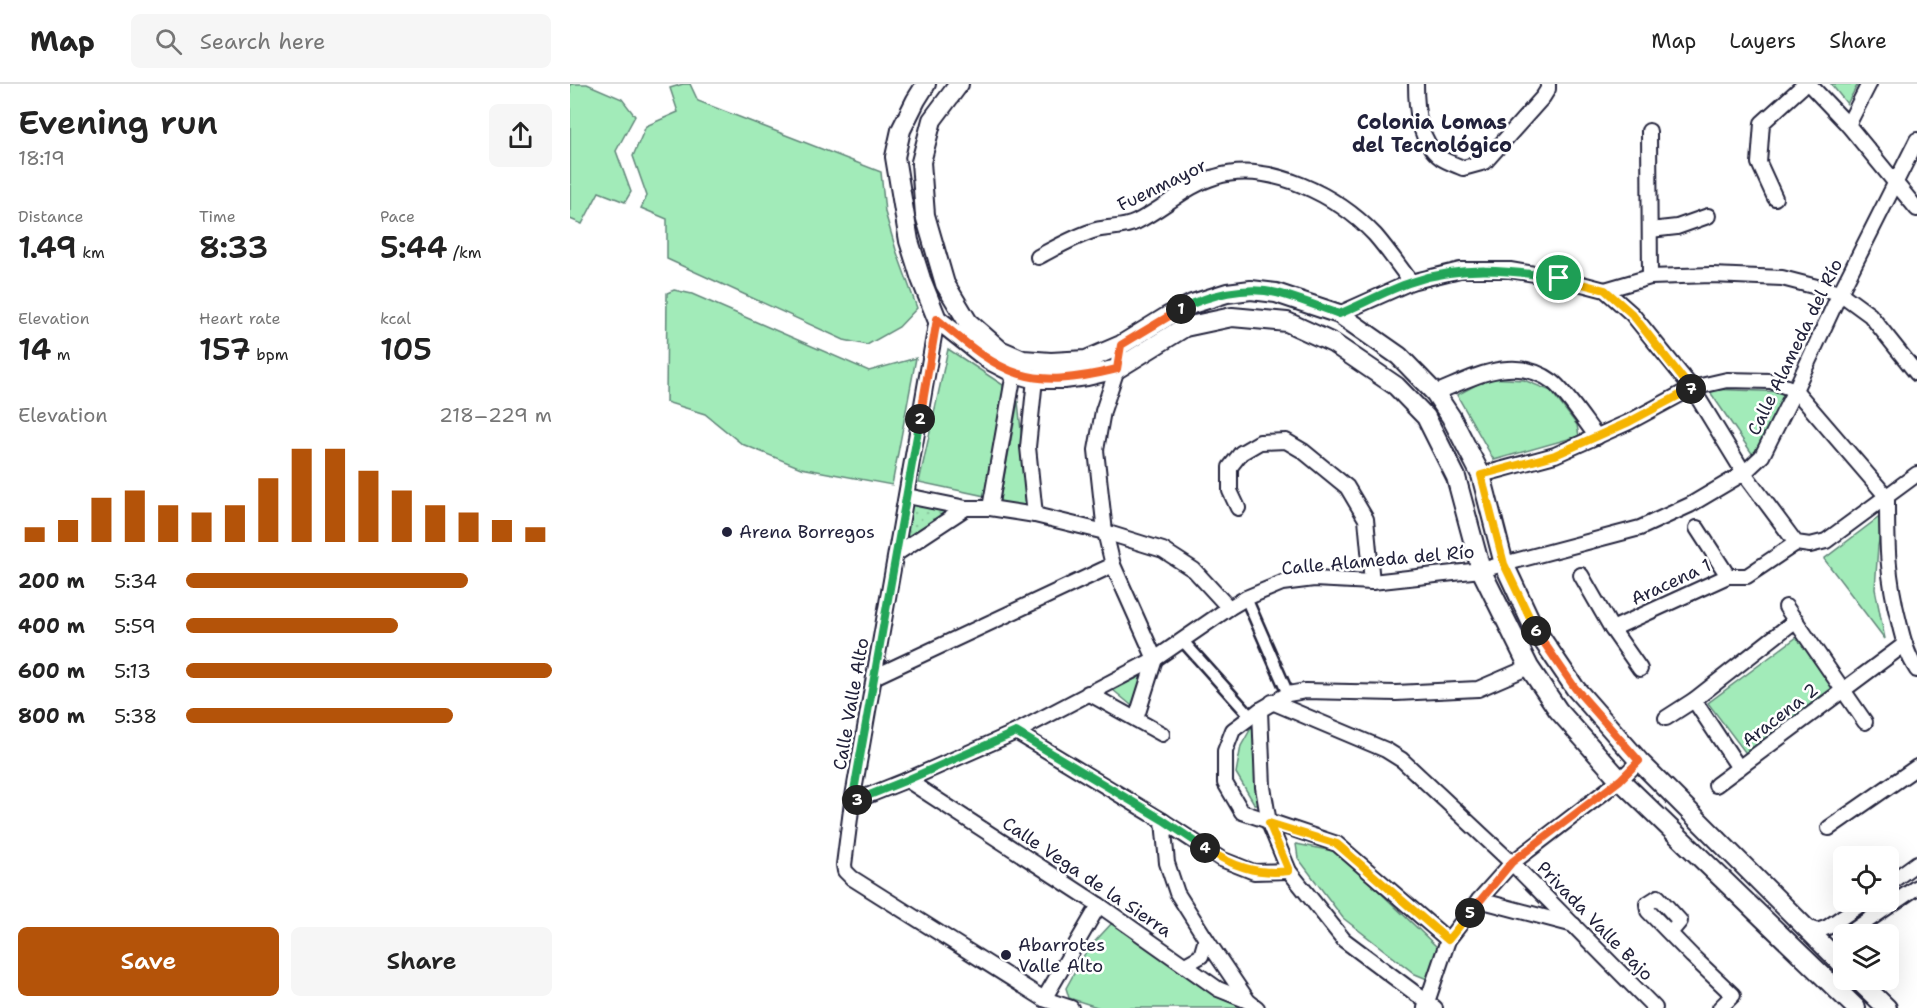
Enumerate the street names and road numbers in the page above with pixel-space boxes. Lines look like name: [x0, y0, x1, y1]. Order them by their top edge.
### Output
street label: Fuenmayor: [1113, 153, 1211, 217]
street label: Calle Alameda del Río: [1742, 255, 1848, 439]
street label: Calle Alameda del Río: [1281, 540, 1475, 580]
street label: Aracena 1: [1627, 553, 1715, 611]
street label: Calle Valle Alto: [828, 636, 874, 772]
street label: Aracena 2: [1737, 678, 1823, 752]
street label: Calle Vega de la Sierra: [998, 811, 1176, 943]
street label: Privada Valle Bajo: [1532, 856, 1658, 986]

